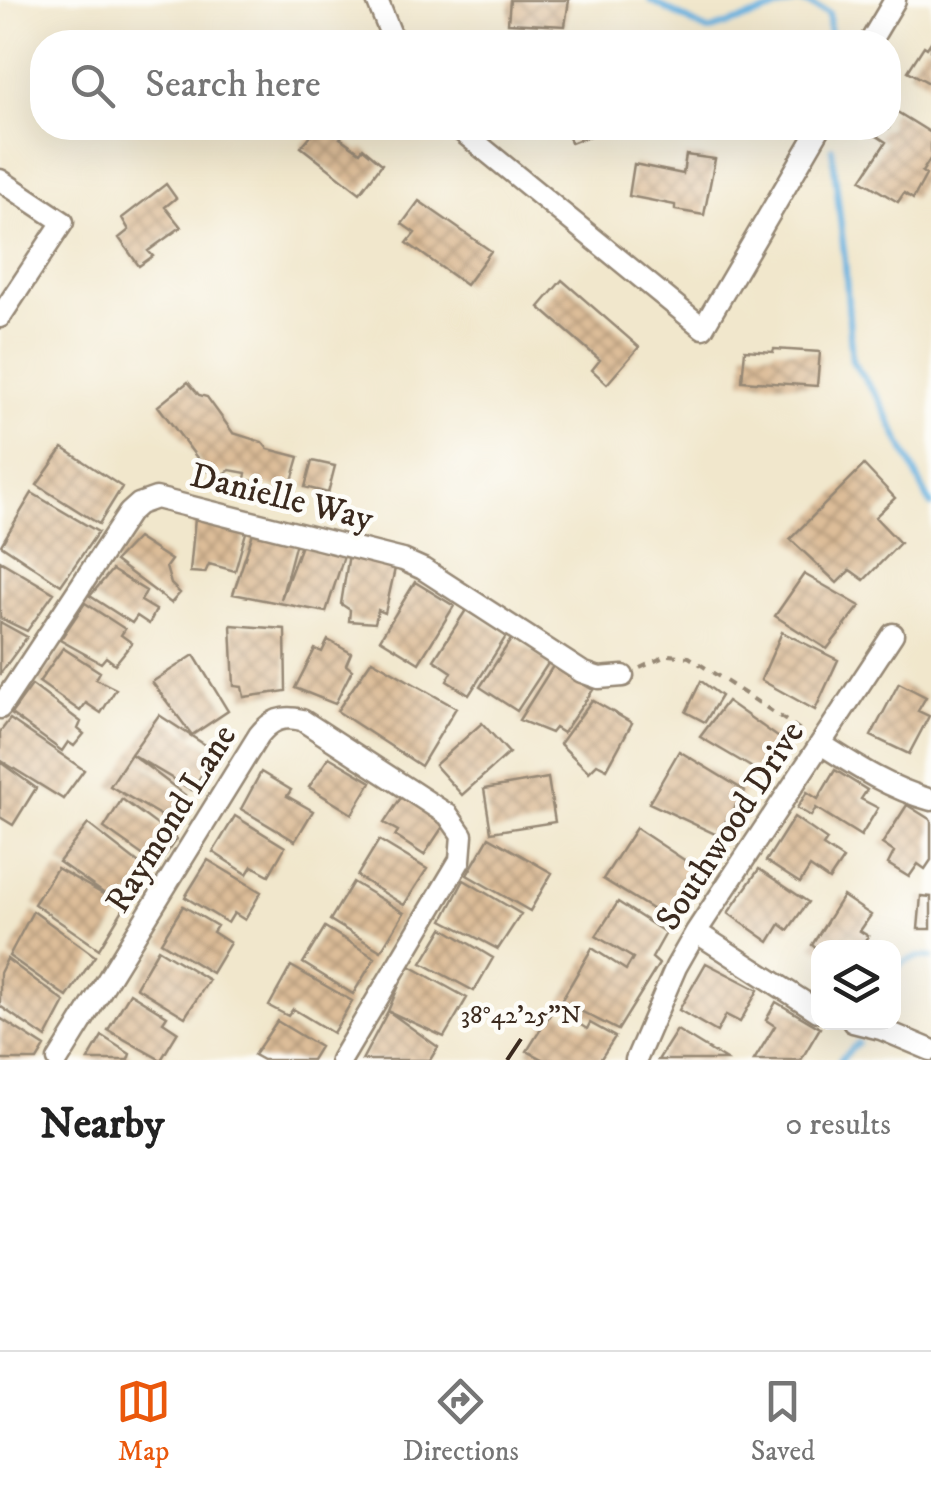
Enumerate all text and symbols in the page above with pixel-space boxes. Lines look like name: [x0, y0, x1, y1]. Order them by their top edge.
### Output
search box: [30, 30, 901, 140]
icon: search: [65, 58, 120, 113]
text: Search here: [145, 61, 321, 109]
street label: Danielle Way: [186, 454, 378, 542]
street label: Southwood Drive: [647, 713, 815, 939]
street label: Raymond Lane: [96, 717, 247, 921]
map controls: [811, 940, 901, 1030]
button: layers: [811, 940, 901, 1030]
text: 38°42'25"N: [461, 1000, 581, 1031]
text: Nearby: [40, 1099, 164, 1151]
text: 0 results: [785, 1105, 891, 1145]
tab: Map: [116, 1374, 171, 1469]
tab: Directions: [403, 1374, 519, 1469]
tab: Saved: [751, 1374, 815, 1469]

